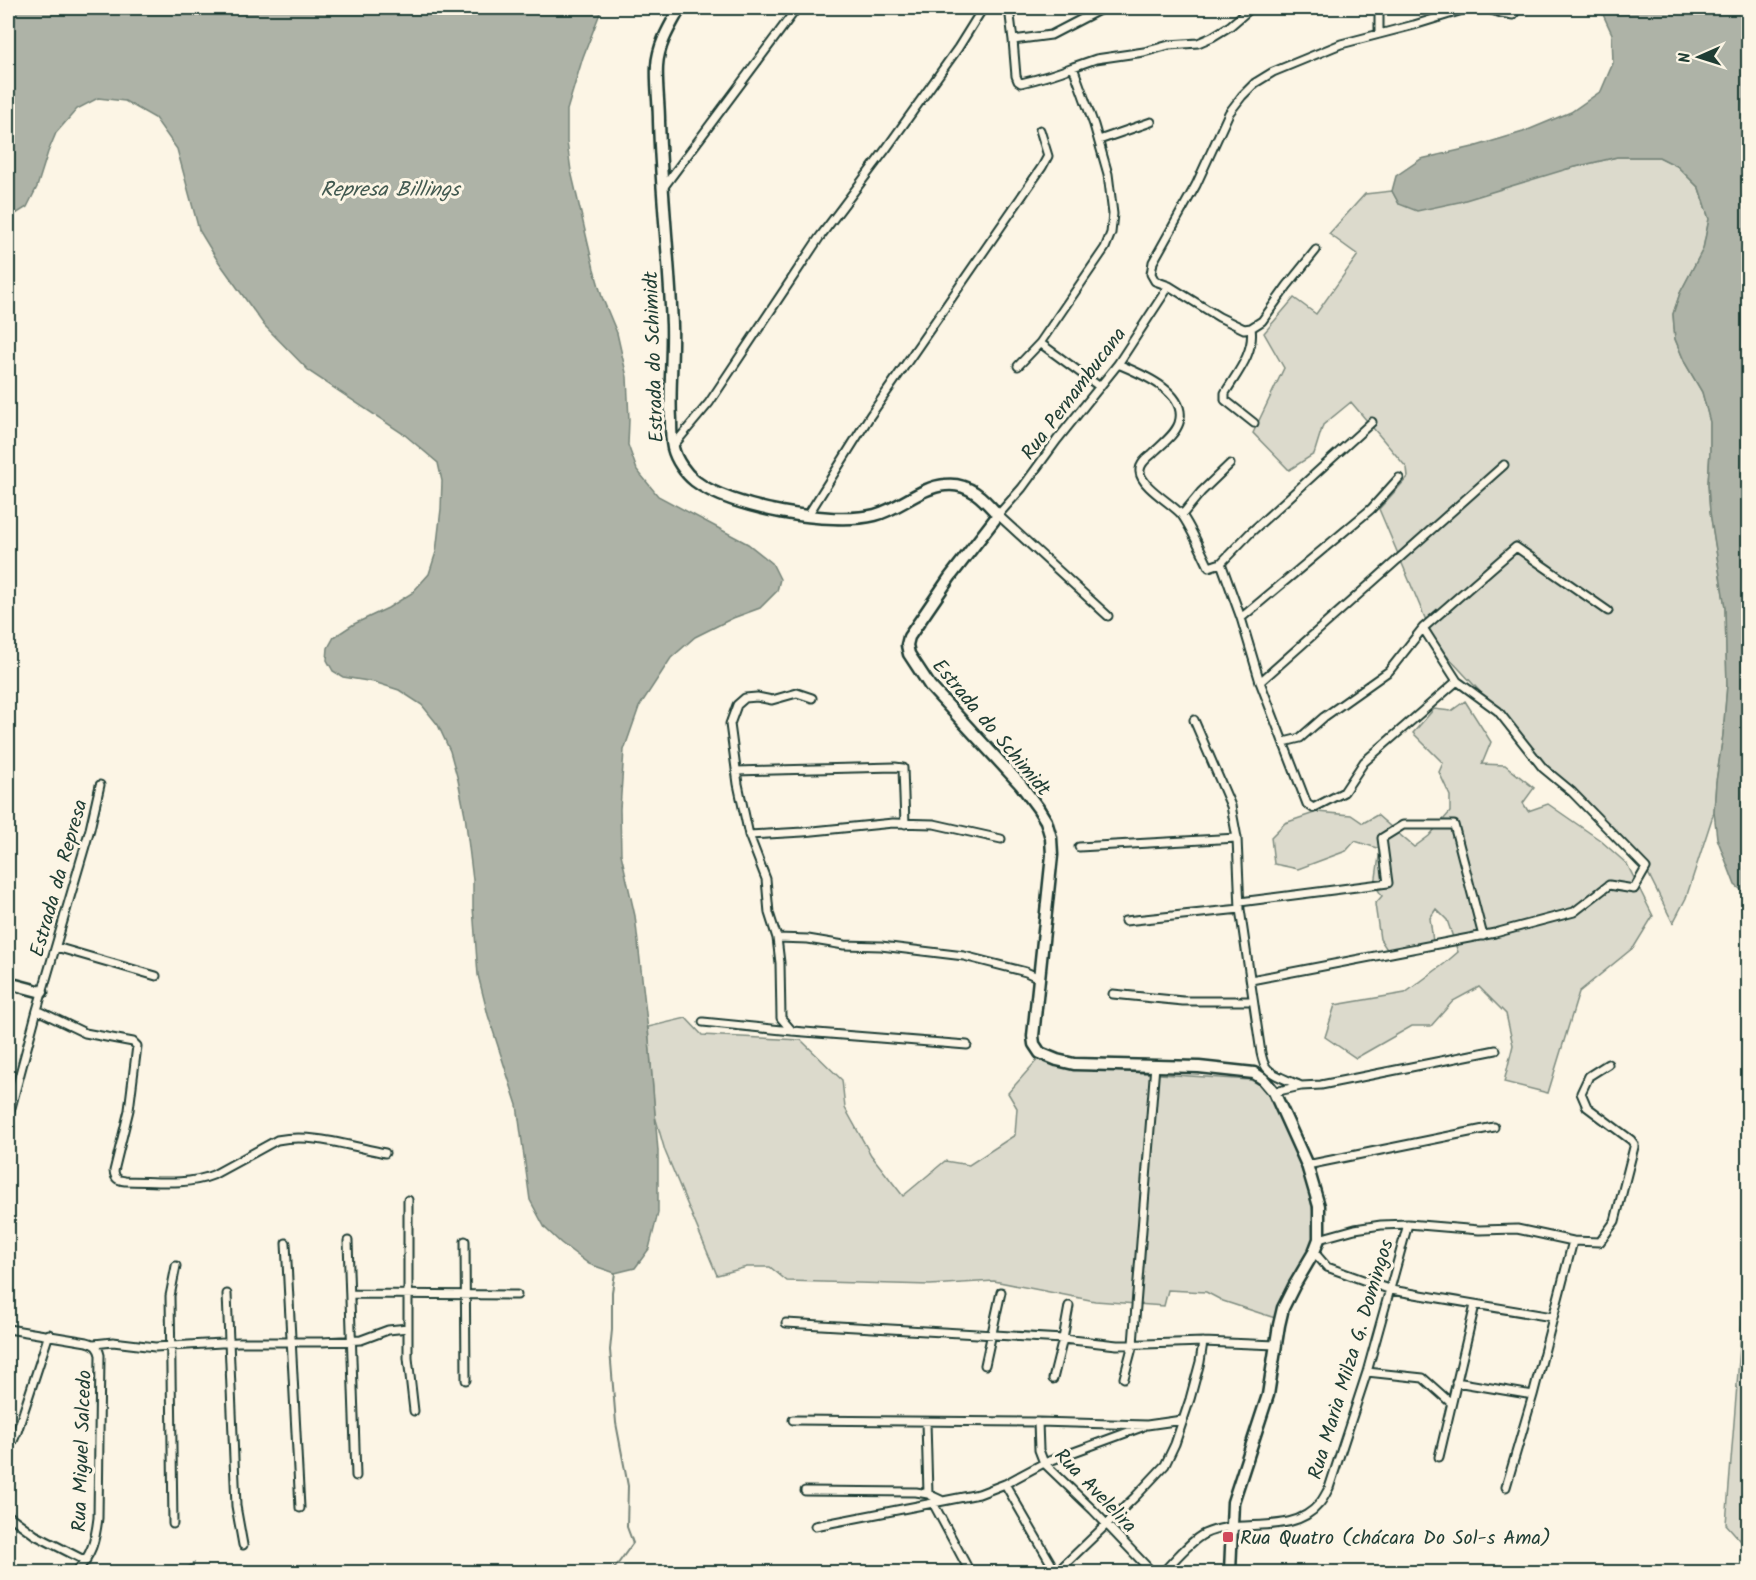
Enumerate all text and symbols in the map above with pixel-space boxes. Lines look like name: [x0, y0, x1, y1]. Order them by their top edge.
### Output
north arrow: [1669, 27, 1729, 87]
text: N: [1673, 52, 1698, 63]
water label: Represa Billings: [320, 174, 462, 207]
street label: Estrada do Schimidt: [636, 270, 674, 443]
street label: Rua Pernambucana: [1014, 321, 1135, 468]
street label: Estrada do Schimidt: [923, 652, 1058, 805]
street label: Estrada da Represa: [22, 796, 98, 961]
street label: Rua Maria Milza G. Domingos: [1300, 1235, 1404, 1484]
street label: Rua Miguel Salcedo: [64, 1369, 102, 1533]
street label: Rua Avelelira: [1046, 1441, 1144, 1541]
place label: Rua Quatro (chácara Do Sol-s Ama): [1240, 1523, 1551, 1555]
marker: Rua Quatro (chácara Do Sol-s Ama): [1221, 1530, 1235, 1544]

